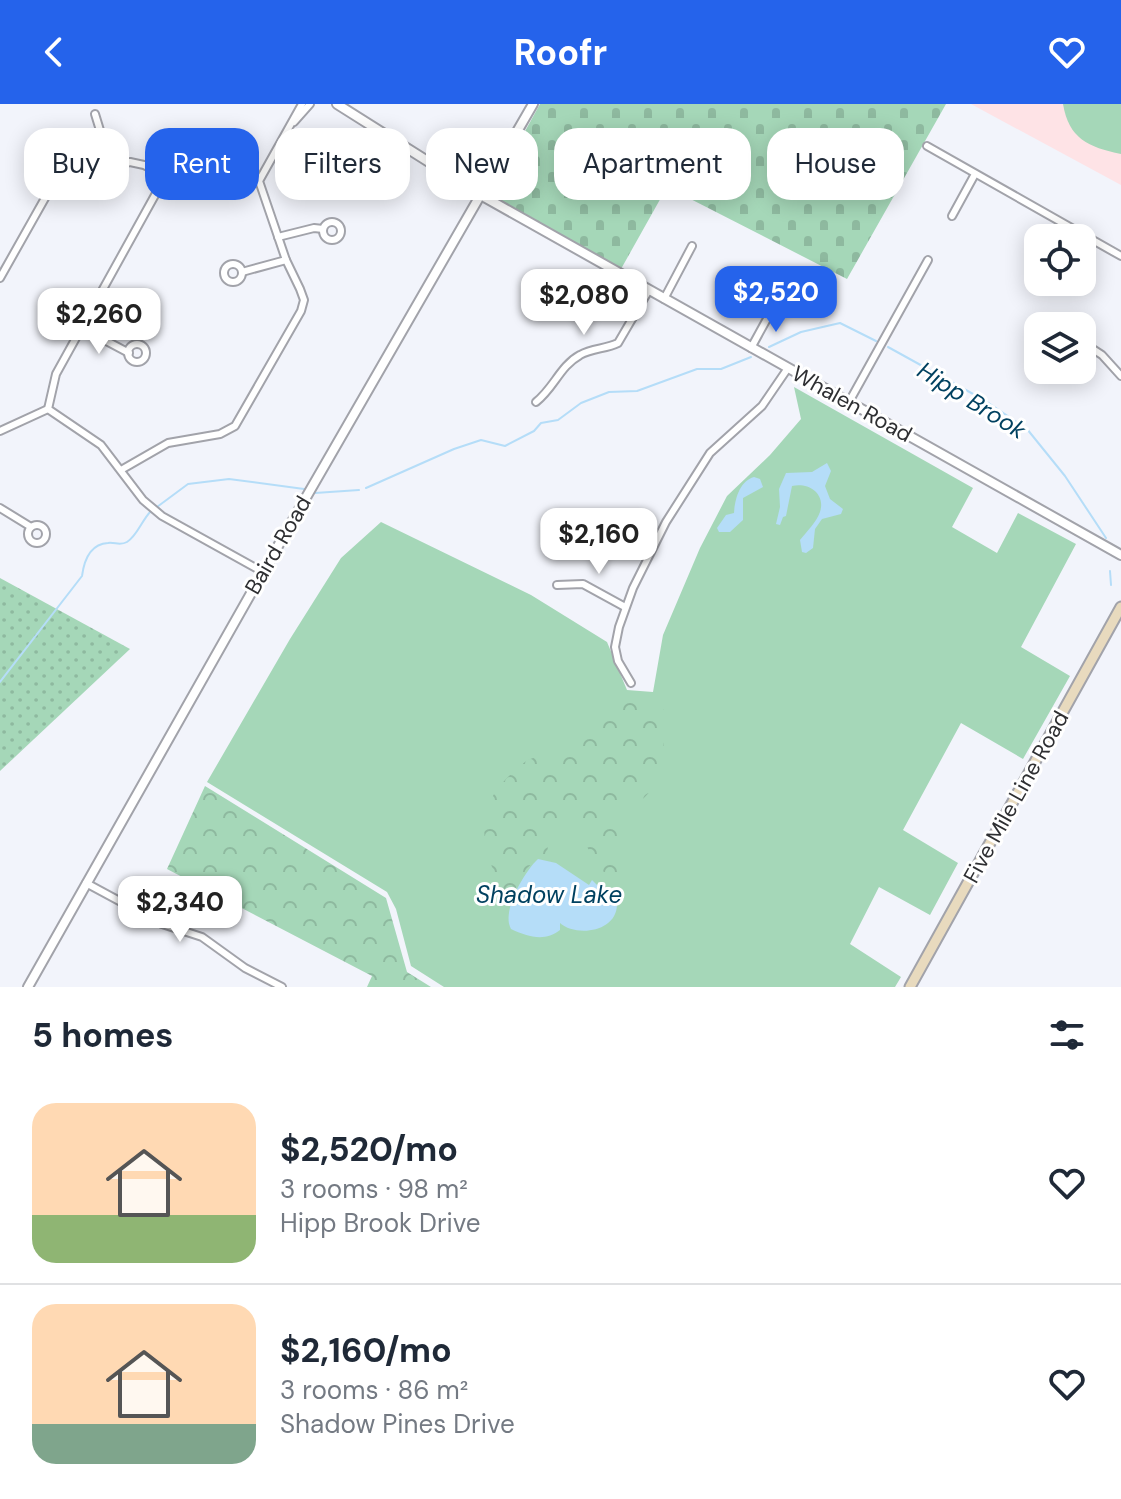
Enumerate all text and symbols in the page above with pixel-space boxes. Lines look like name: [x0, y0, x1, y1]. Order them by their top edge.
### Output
text: Roofr: [514, 29, 607, 76]
icon: back: [32, 30, 76, 74]
icon: heart: [1045, 30, 1089, 74]
chip: Buy: [24, 128, 129, 200]
chip: Rent: [145, 128, 259, 200]
chip: Filters: [275, 128, 410, 200]
chip: New: [426, 128, 538, 200]
chip: Apartment: [554, 128, 751, 200]
chip: House: [767, 128, 904, 200]
map controls: [1024, 224, 1096, 384]
button: locate: [1024, 224, 1096, 296]
pin: $2,520: [711, 266, 841, 334]
pin: $2,080: [519, 269, 649, 337]
text: $2,520: [733, 275, 819, 309]
text: $2,080: [539, 278, 629, 312]
pin: $2,260: [34, 288, 164, 356]
text: $2,260: [56, 297, 142, 331]
button: layers: [1024, 312, 1096, 384]
water label: Hipp Brook: [912, 354, 1033, 446]
street label: Whalen Road: [787, 359, 917, 449]
street label: Baird Road: [238, 491, 318, 599]
pin: $2,160: [534, 508, 664, 576]
text: $2,160: [558, 517, 640, 551]
street label: Five Mile Line Road: [957, 706, 1075, 888]
pin: $2,340: [115, 876, 245, 944]
water label: Shadow Lake: [476, 879, 622, 910]
text: $2,340: [136, 885, 224, 919]
text: 5 homes: [32, 1013, 173, 1058]
icon: filters: [1045, 1013, 1089, 1057]
text: $2,520/mo: [280, 1127, 458, 1172]
icon: home: [96, 1135, 192, 1231]
icon: heart: [1045, 1161, 1089, 1205]
text: 3 rooms · 98 m²: [280, 1172, 468, 1206]
text: Hipp Brook Drive: [280, 1206, 481, 1240]
text: $2,160/mo: [280, 1328, 452, 1373]
icon: home: [96, 1336, 192, 1432]
icon: heart: [1045, 1362, 1089, 1406]
text: 3 rooms · 86 m²: [280, 1373, 468, 1407]
text: Shadow Pines Drive: [280, 1407, 515, 1441]

